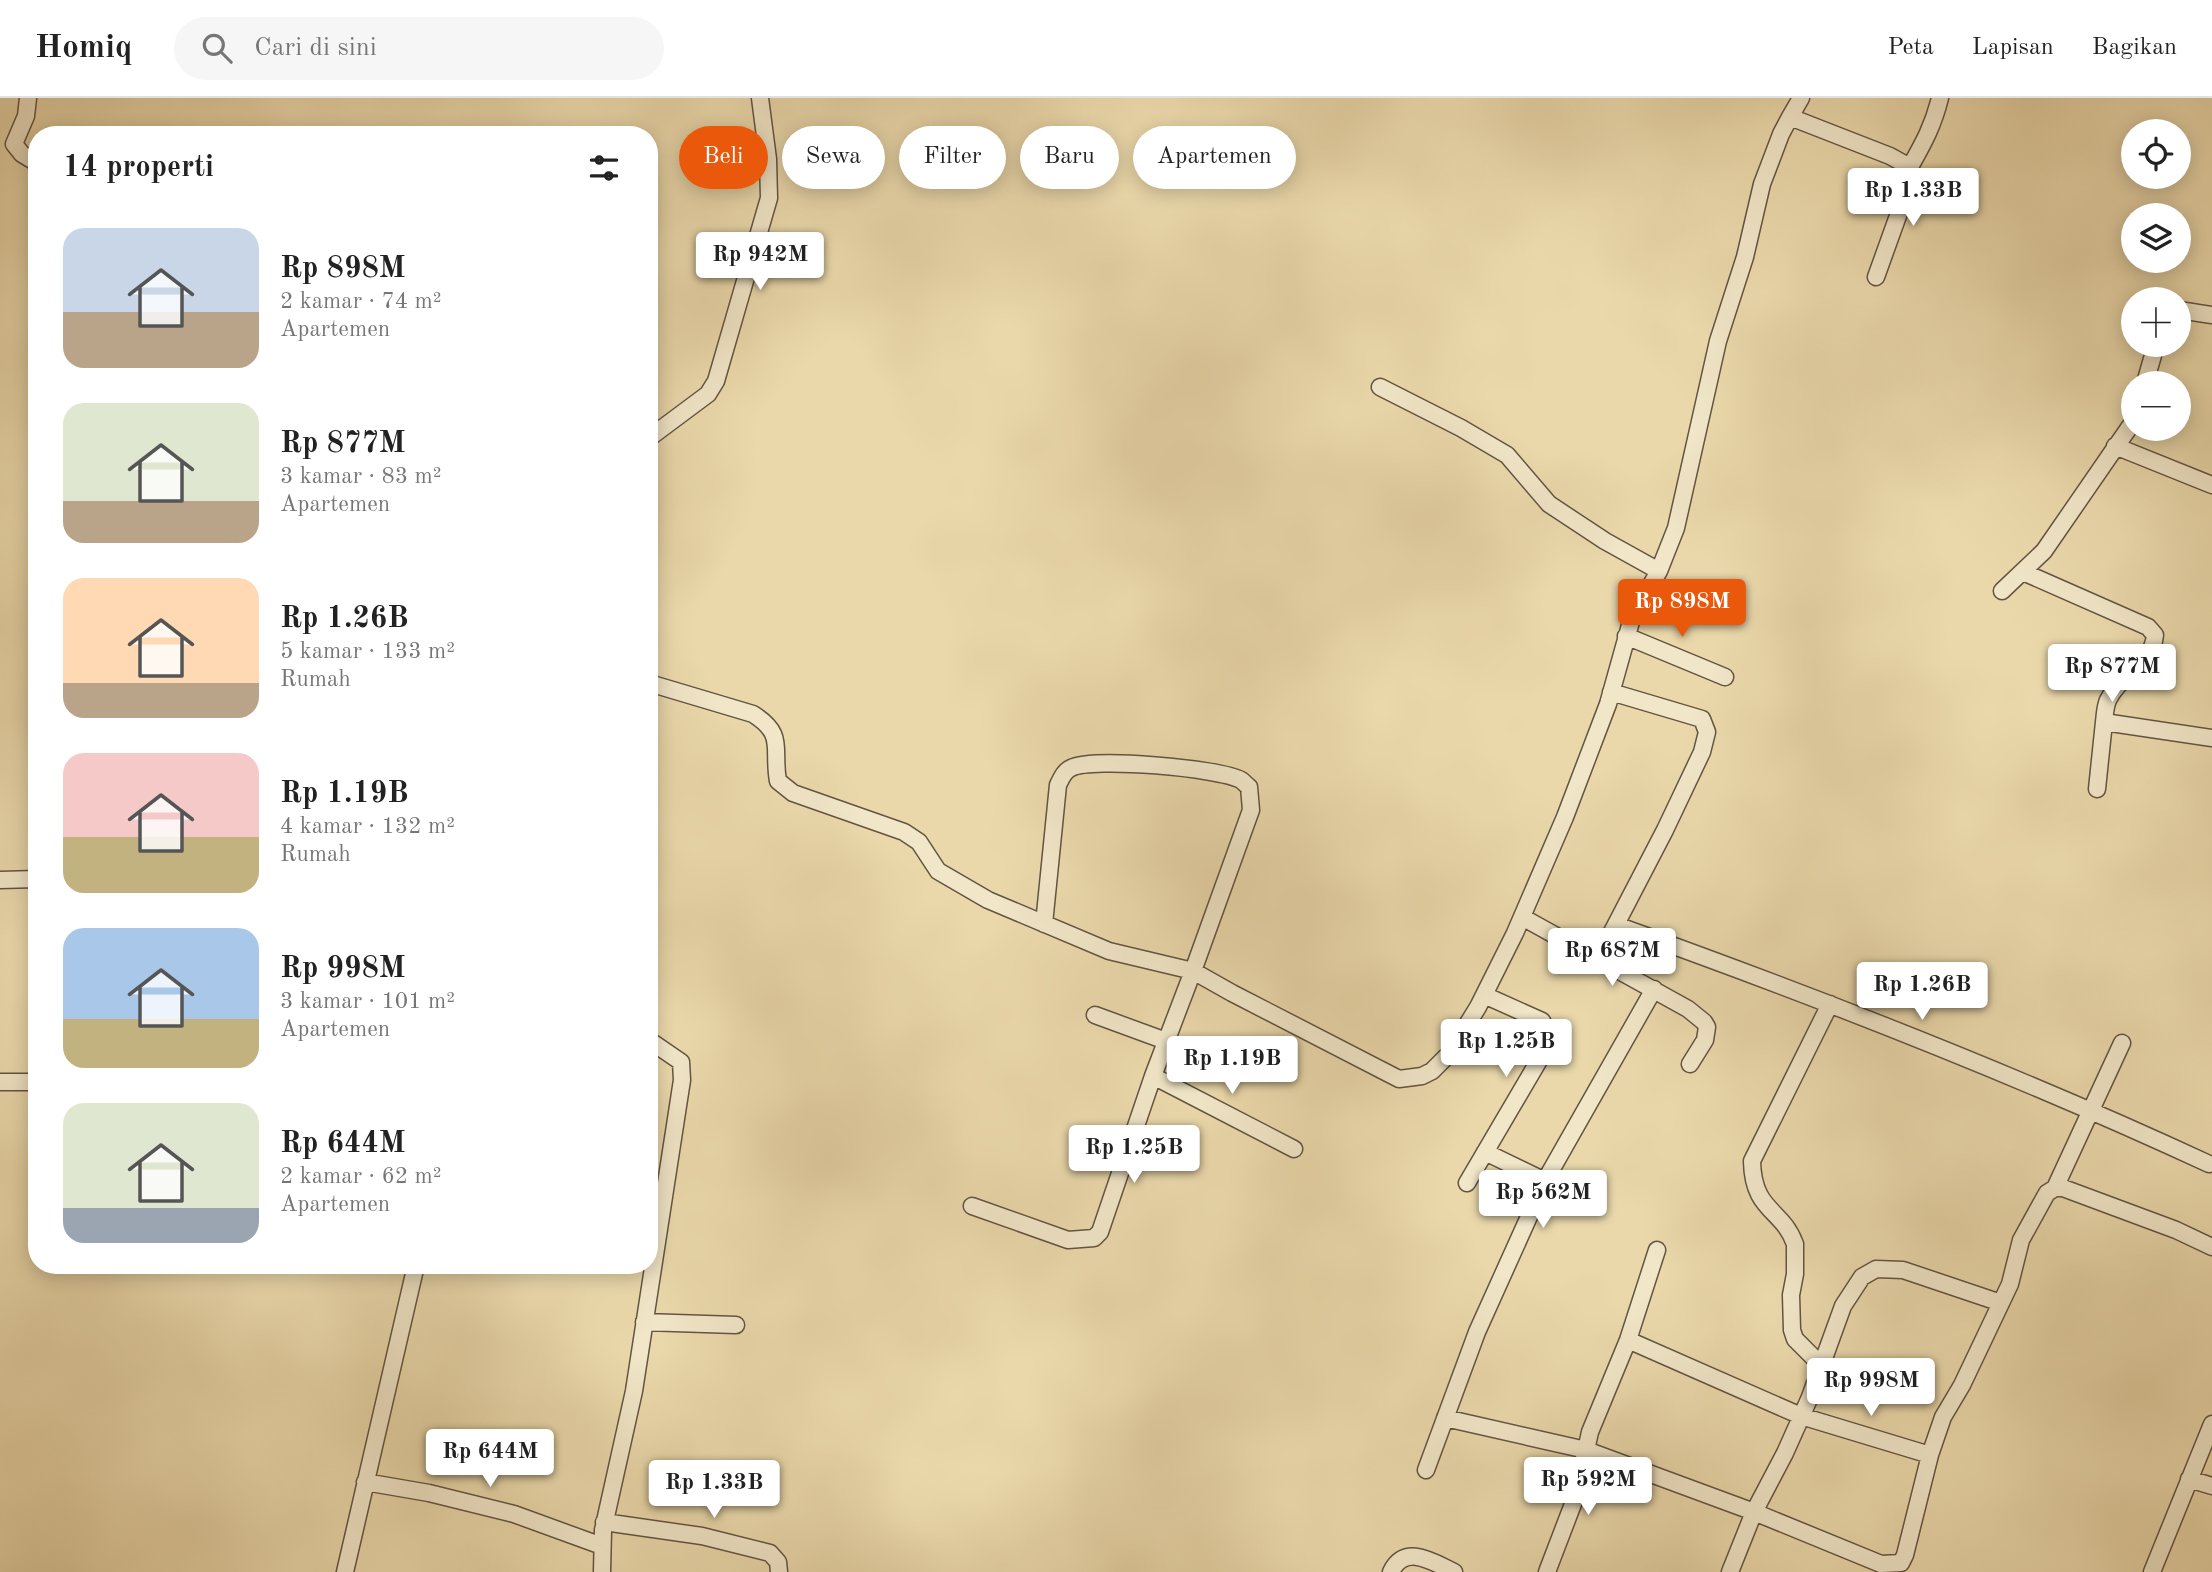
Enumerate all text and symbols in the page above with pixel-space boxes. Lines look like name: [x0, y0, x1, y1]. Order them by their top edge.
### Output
search box: [174, 17, 664, 80]
icon: search: [198, 29, 236, 67]
text: Homiq: [35, 32, 132, 65]
text: Cari di sini: [254, 35, 377, 61]
text: Peta: [1887, 36, 1934, 60]
text: Lapisan: [1972, 36, 2054, 60]
text: Bagikan: [2092, 36, 2177, 60]
map controls: [2121, 119, 2191, 441]
button: locate: [2121, 119, 2191, 189]
chip: Beli: [679, 126, 768, 189]
chip: Sewa: [782, 126, 885, 189]
chip: Filter: [899, 126, 1006, 189]
chip: Baru: [1020, 126, 1119, 189]
chip: Apartemen: [1133, 126, 1296, 189]
icon: filters: [585, 149, 623, 187]
text: 14 properti: [63, 153, 214, 183]
pin: Rp 1.33B: [1841, 169, 1985, 228]
text: Rp 1.33B: [1864, 179, 1962, 202]
button: layers: [2121, 203, 2191, 273]
pin: Rp 942M: [695, 232, 825, 292]
text: Rp 942M: [712, 243, 808, 266]
text: Rp 898M: [280, 254, 406, 284]
icon: home: [119, 256, 203, 340]
button: +: [2121, 287, 2191, 357]
text: 2 kamar · 74 m²: [280, 290, 442, 313]
text: Apartemen: [280, 318, 390, 341]
button: −: [2121, 371, 2191, 441]
text: Rp 877M: [280, 429, 406, 459]
icon: home: [119, 431, 203, 515]
text: 3 kamar · 83 m²: [280, 465, 442, 488]
text: Apartemen: [280, 493, 390, 516]
pin: Rp 898M: [1617, 580, 1747, 639]
text: Rp 898M: [1634, 590, 1730, 613]
text: Rp 1.26B: [280, 604, 409, 634]
icon: home: [119, 606, 203, 690]
text: 5 kamar · 133 m²: [280, 640, 455, 663]
pin: Rp 877M: [2047, 644, 2177, 704]
text: Rp 877M: [2064, 655, 2160, 678]
text: Rumah: [280, 668, 351, 691]
text: Rp 1.19B: [280, 779, 409, 809]
icon: home: [119, 781, 203, 865]
text: 4 kamar · 132 m²: [280, 815, 455, 838]
text: Rumah: [280, 843, 351, 866]
pin: Rp 687M: [1547, 928, 1677, 988]
text: Rp 687M: [1564, 939, 1660, 962]
text: Rp 998M: [280, 954, 406, 984]
icon: home: [119, 956, 203, 1040]
pin: Rp 1.26B: [1850, 962, 1994, 1022]
text: Rp 1.26B: [1873, 973, 1971, 996]
text: 3 kamar · 101 m²: [280, 990, 455, 1013]
text: Apartemen: [280, 1018, 390, 1041]
pin: Rp 1.25B: [1434, 1020, 1578, 1079]
text: Rp 1.25B: [1457, 1030, 1555, 1053]
pin: Rp 1.19B: [1160, 1037, 1304, 1096]
text: Rp 1.19B: [1183, 1047, 1281, 1070]
pin: Rp 1.25B: [1062, 1126, 1206, 1185]
text: Rp 644M: [280, 1129, 406, 1159]
icon: home: [119, 1131, 203, 1215]
text: Rp 1.25B: [1085, 1136, 1183, 1159]
text: 2 kamar · 62 m²: [280, 1165, 442, 1188]
pin: Rp 562M: [1478, 1170, 1608, 1230]
text: Rp 562M: [1495, 1181, 1591, 1204]
text: Apartemen: [280, 1193, 390, 1216]
pin: Rp 998M: [1806, 1358, 1936, 1418]
text: Rp 998M: [1823, 1369, 1919, 1392]
pin: Rp 644M: [425, 1430, 555, 1489]
text: Rp 644M: [442, 1440, 538, 1463]
pin: Rp 592M: [1523, 1458, 1653, 1517]
pin: Rp 1.33B: [642, 1460, 786, 1520]
text: Rp 592M: [1540, 1468, 1636, 1491]
text: Rp 1.33B: [665, 1471, 763, 1494]

